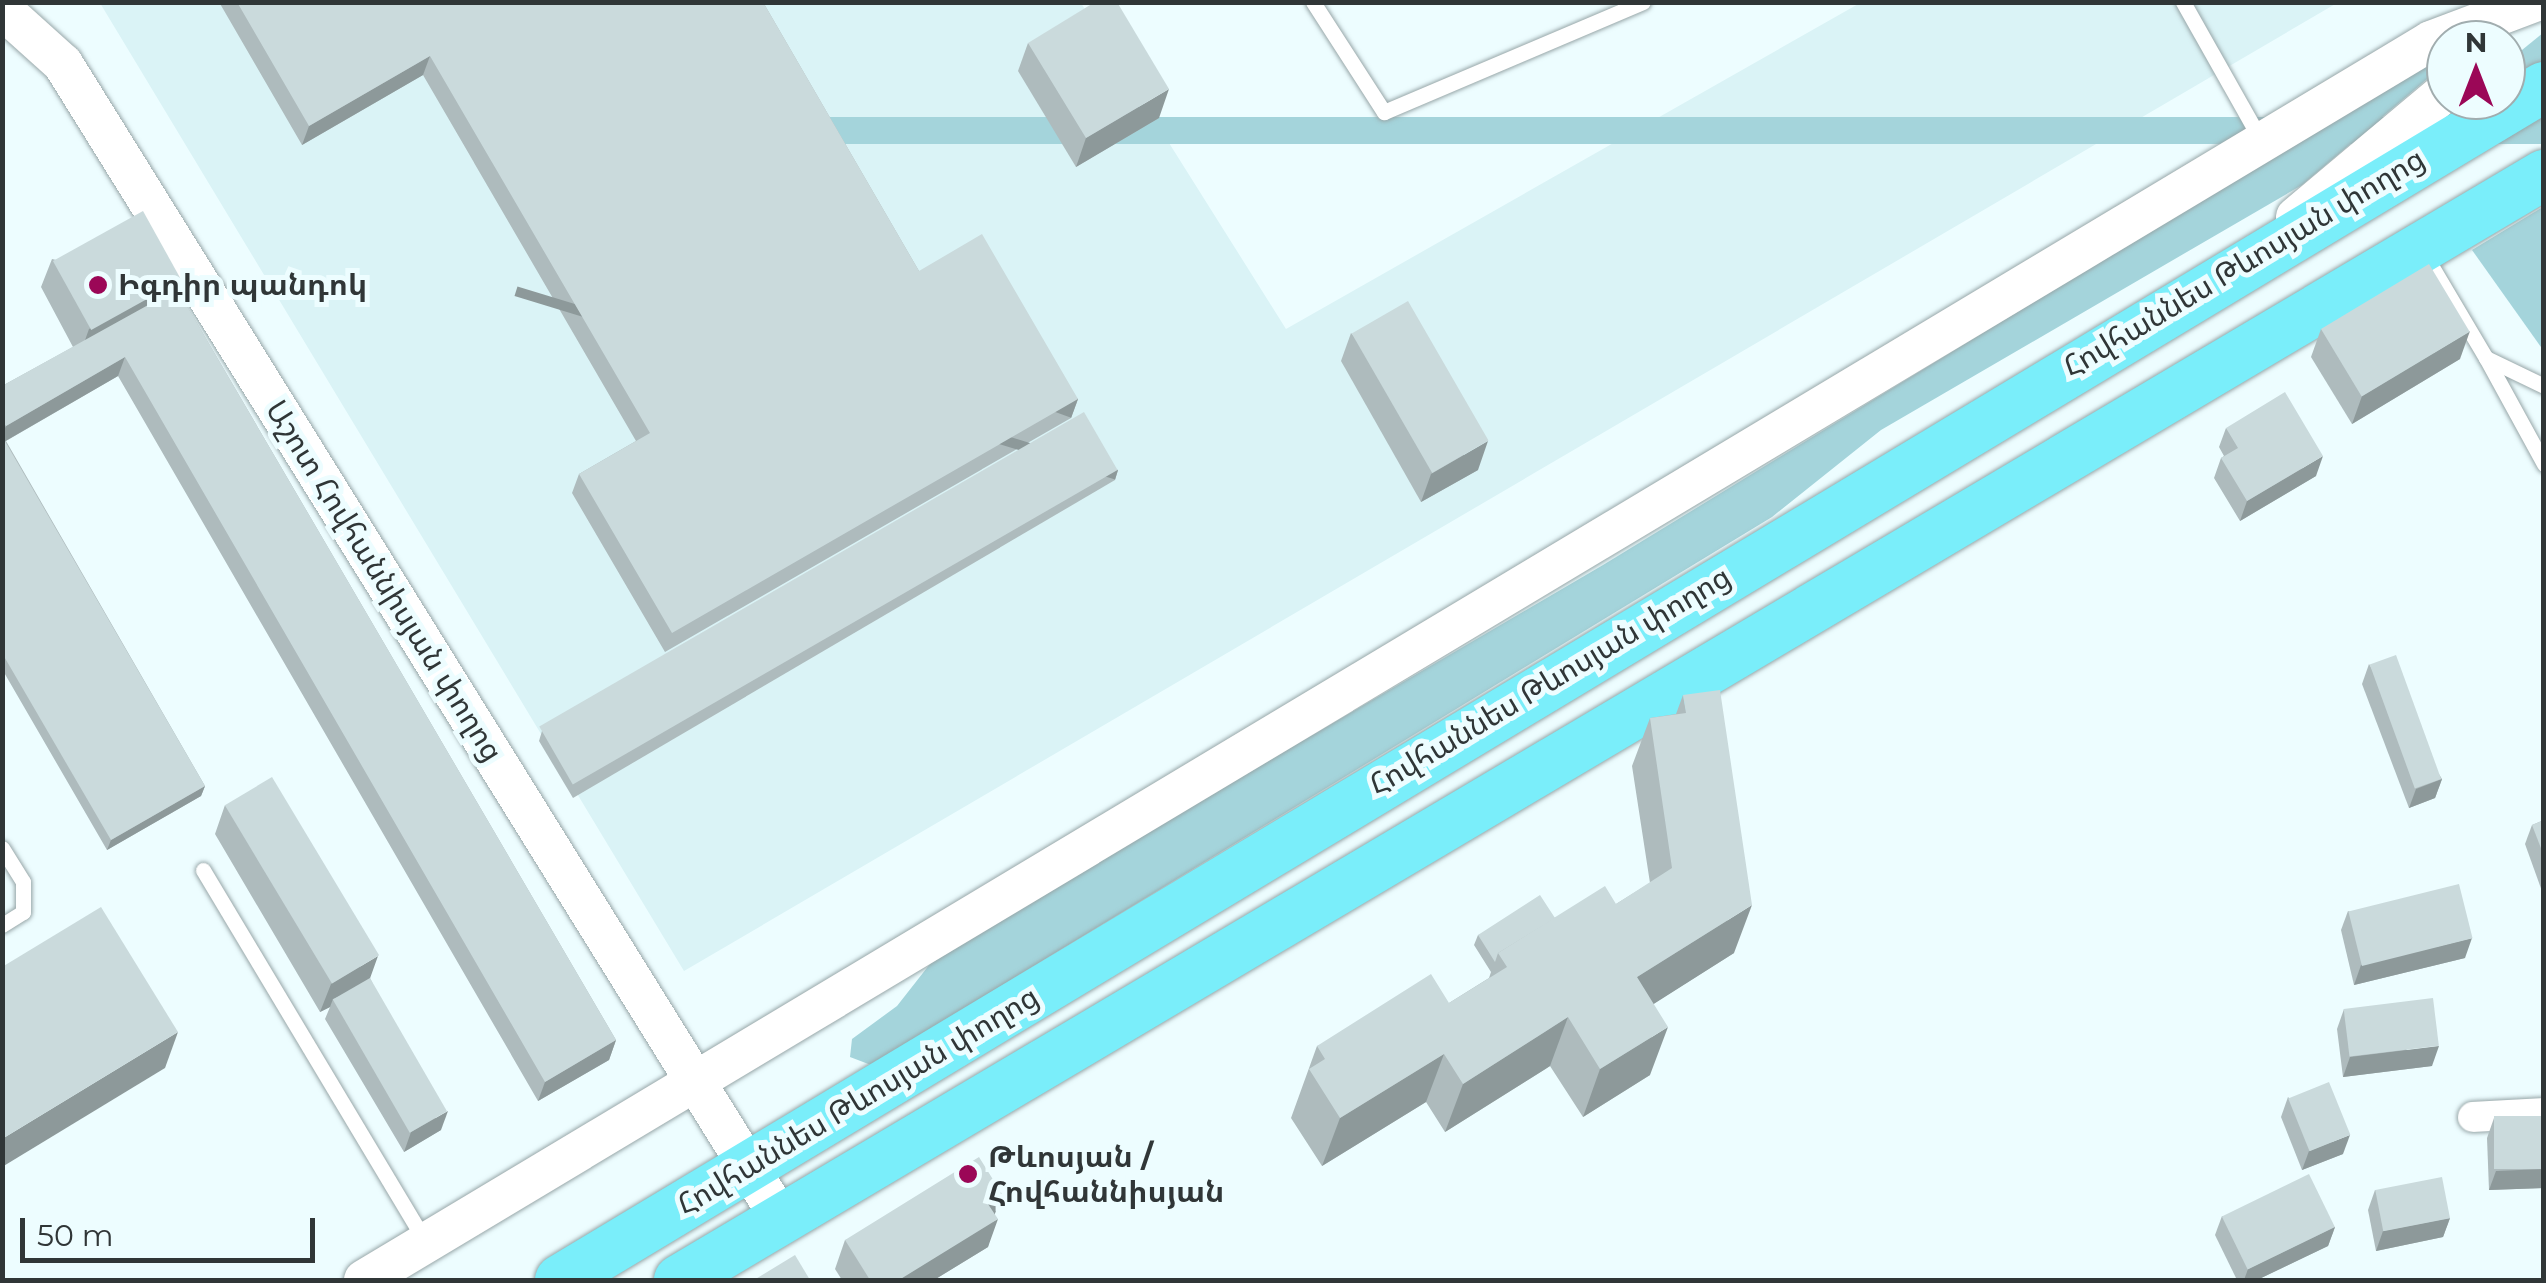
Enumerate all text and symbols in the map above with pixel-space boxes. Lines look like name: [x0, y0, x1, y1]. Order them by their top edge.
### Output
north arrow: [2426, 20, 2526, 120]
text: N: [2465, 25, 2487, 59]
street label: Հովհաննես Թևոսյան փողոց: [2057, 141, 2431, 385]
place label: Իգդիր պանդոկ: [118, 267, 367, 303]
marker: Իգդիր պանդոկ: [87, 274, 109, 296]
street label: Աշոտ Հովհաննիսյան փողոց: [258, 394, 510, 768]
street label: Հովհաննես Թևոսյան փողոց: [1363, 559, 1737, 803]
street label: Հովհաննես Թևոսյան փողոց: [671, 979, 1045, 1223]
place label: Թևոսյան / Հովհաննիսյան: [988, 1139, 1224, 1210]
marker: Թևոսյան / Հովհաննիսյան: [957, 1163, 979, 1185]
scale bar: [25, 1198, 320, 1260]
text: 50 m: [37, 1217, 114, 1254]

